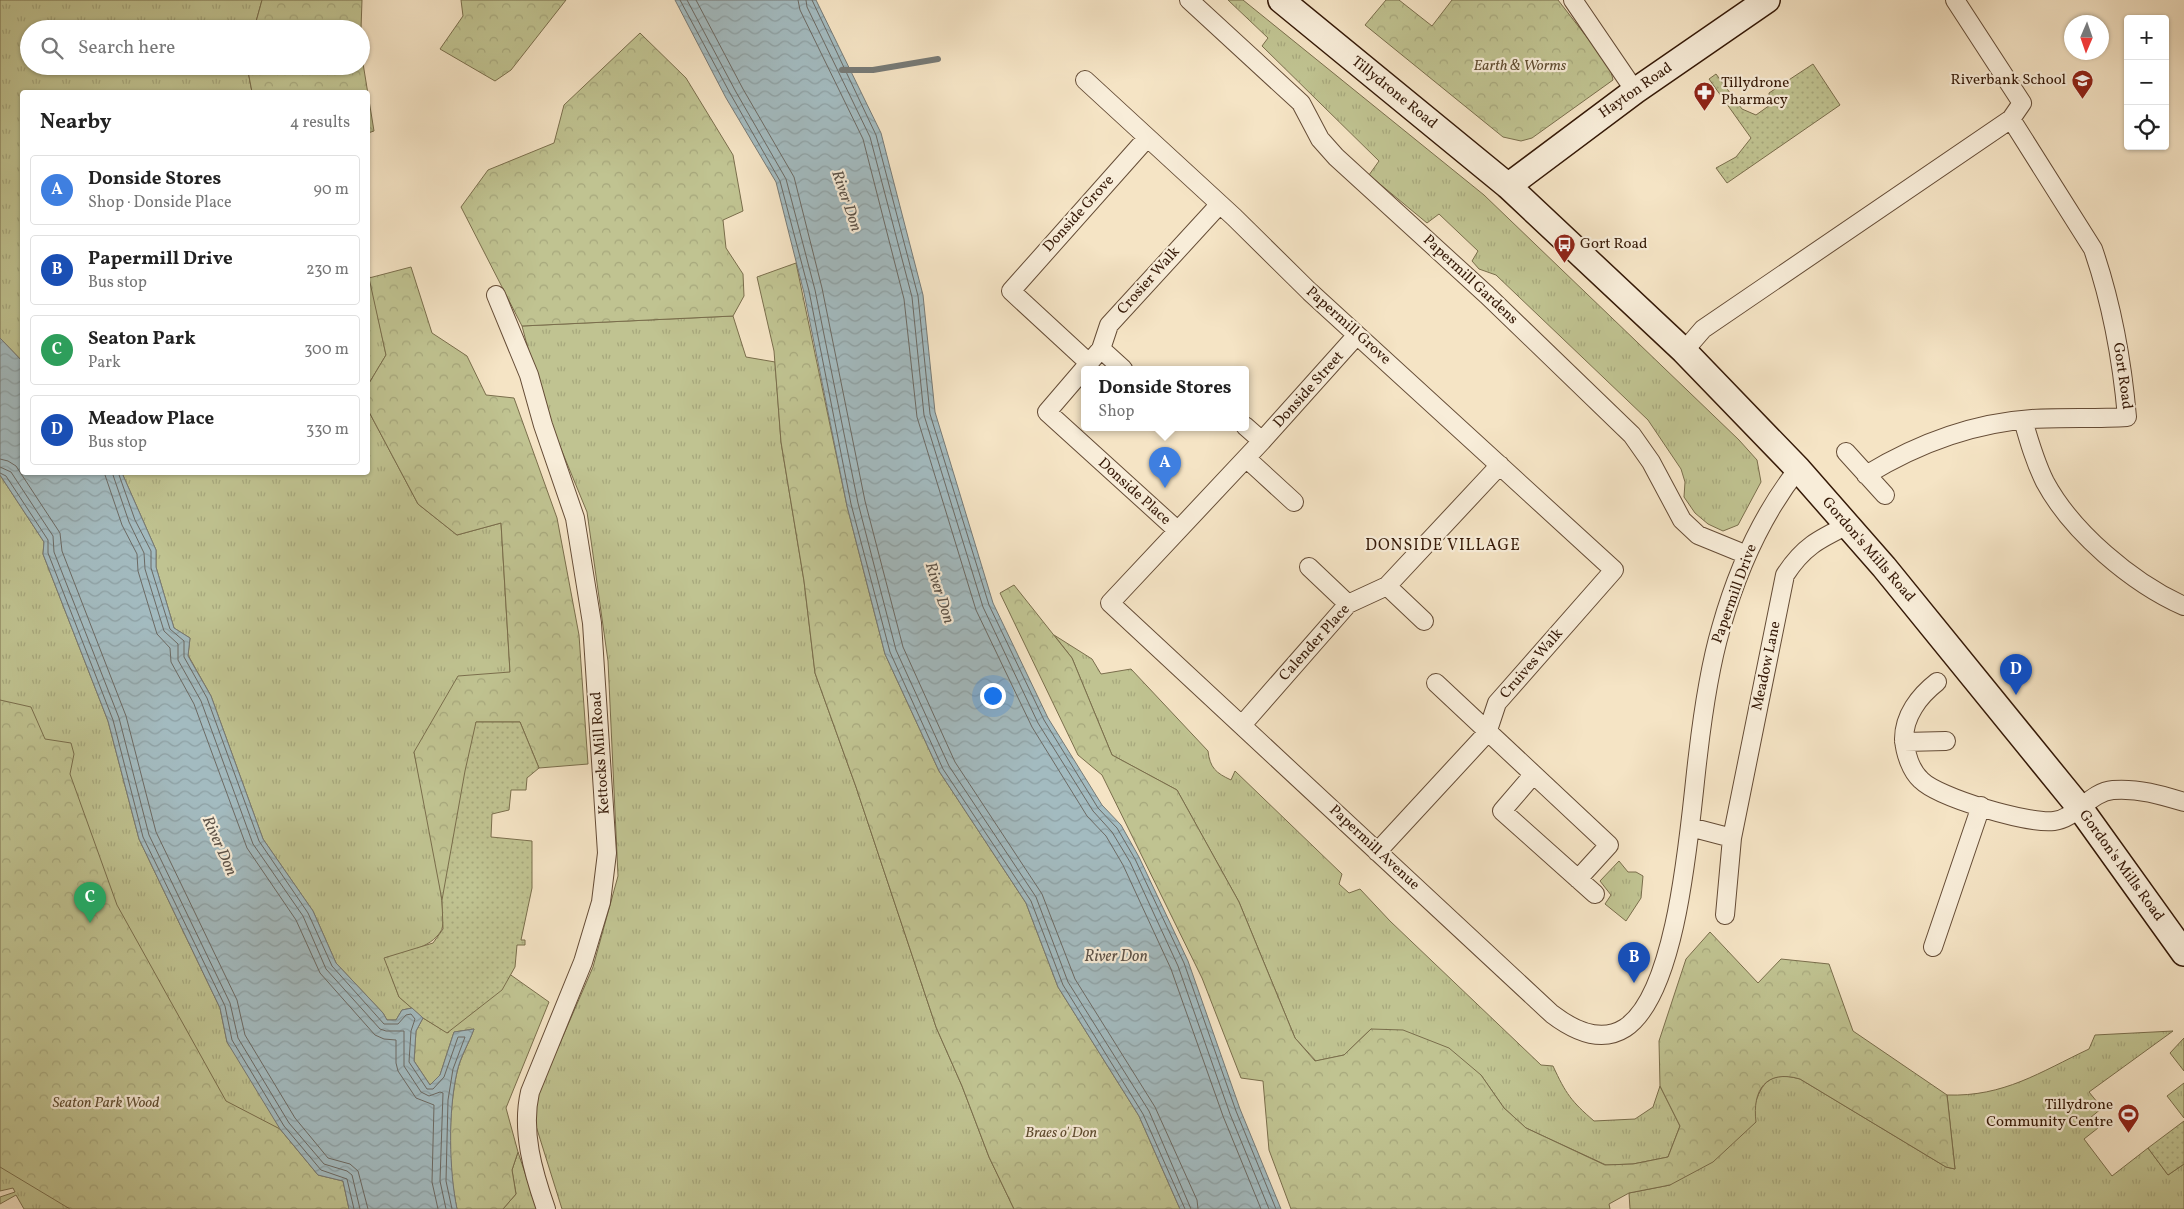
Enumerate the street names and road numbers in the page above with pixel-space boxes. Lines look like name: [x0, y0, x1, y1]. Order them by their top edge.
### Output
street label: Tillydrone Road: [1347, 52, 1441, 134]
street label: Hayton Road: [1595, 58, 1677, 124]
street label: Donside Grove: [1039, 171, 1119, 257]
street label: Papermill Gardens: [1418, 230, 1522, 330]
street label: Crosier Walk: [1113, 242, 1185, 320]
street label: Papermill Grove: [1301, 282, 1395, 370]
street label: Gort Road: [2107, 341, 2137, 411]
street label: Donside Street: [1269, 347, 1349, 433]
street label: Donside Place: [1093, 453, 1175, 531]
street label: Gordon's Mills Road: [1816, 493, 1920, 607]
street label: Papermill Drive: [1707, 541, 1763, 647]
street label: Calender Place: [1275, 600, 1355, 686]
street label: Meadow Lane: [1747, 619, 1787, 713]
street label: Cruives Walk: [1496, 624, 1568, 704]
street label: Kettocks Mill Road: [586, 691, 616, 815]
street label: Papermill Avenue: [1324, 800, 1424, 896]
street label: Gordon's Mills Road: [2073, 806, 2169, 926]

